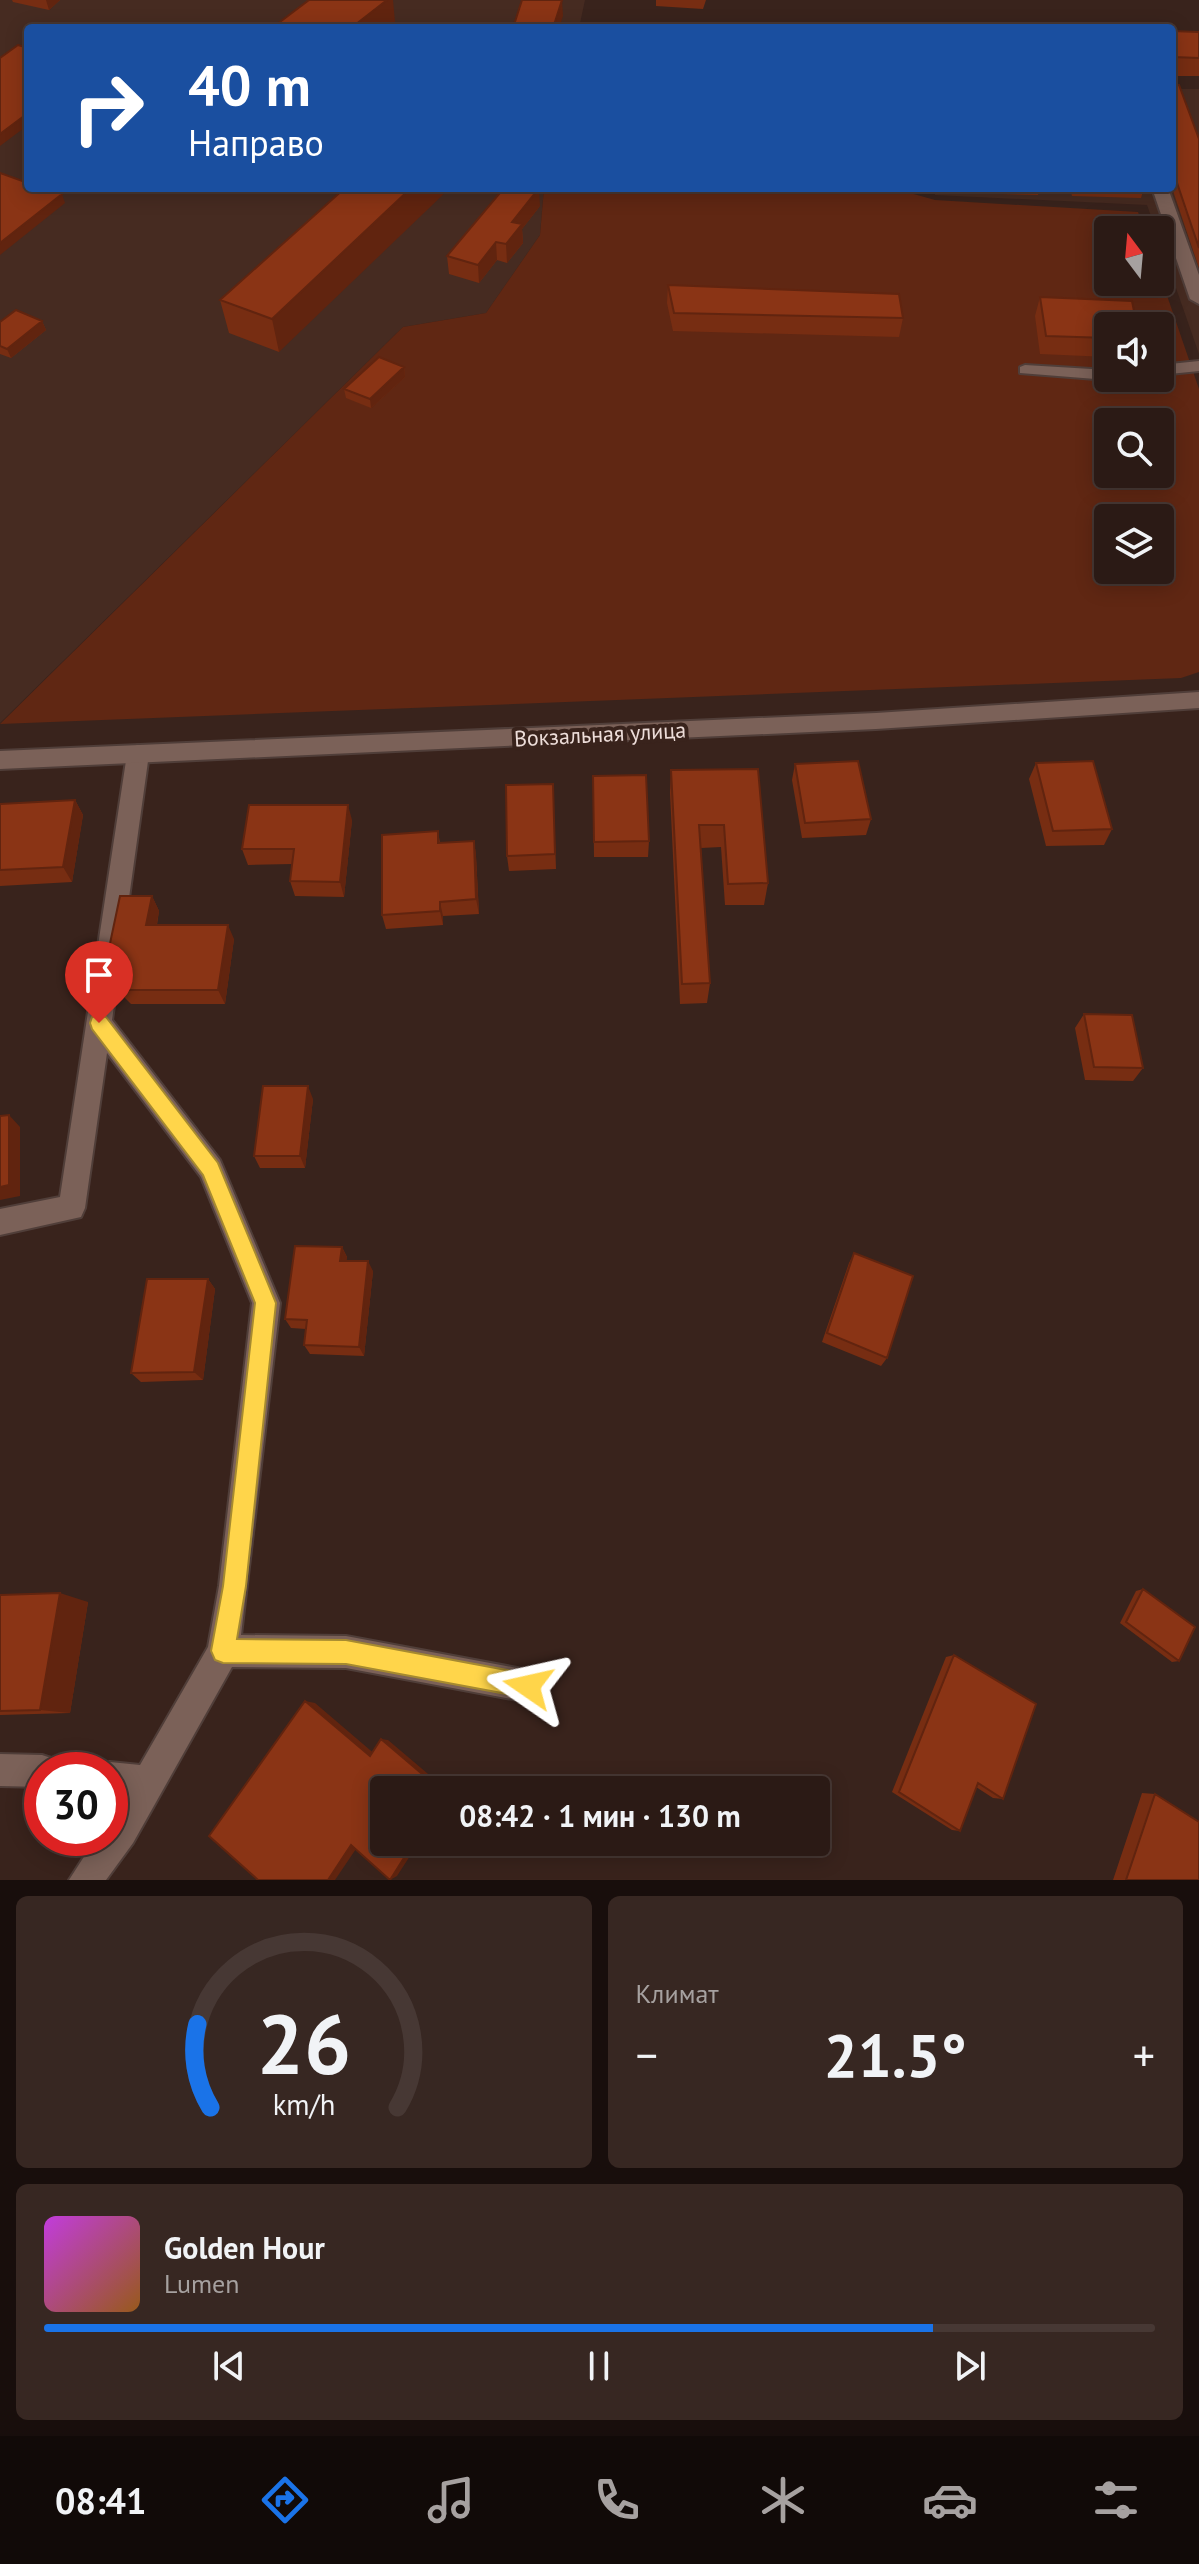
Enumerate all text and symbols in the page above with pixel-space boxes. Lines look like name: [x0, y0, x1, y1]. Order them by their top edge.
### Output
text: 40 m: [188, 49, 311, 121]
icon: right: [56, 56, 160, 160]
text: Направо: [188, 119, 324, 166]
north arrow: [1094, 216, 1174, 296]
map controls: [1094, 216, 1174, 584]
button: sound: [1094, 312, 1174, 392]
button: search: [1094, 408, 1174, 488]
button: layers: [1094, 504, 1174, 584]
street label: Вокзальная улица: [513, 716, 687, 752]
pin: [65, 941, 133, 1023]
icon: arrive: [77, 953, 121, 997]
position arrow: [486, 1644, 570, 1728]
speed limit sign: 30: [24, 1752, 128, 1856]
text: 08:42 · 1 мин · 130 m: [459, 1796, 741, 1835]
text: Климат: [636, 1977, 719, 2010]
text: 26: [257, 1989, 351, 2097]
text: 21.5°: [824, 2016, 967, 2094]
text: −: [636, 2026, 658, 2083]
text: +: [1133, 2026, 1155, 2083]
text: km/h: [272, 2086, 335, 2123]
text: Golden Hour: [164, 2228, 325, 2267]
text: Lumen: [164, 2267, 239, 2300]
icon: previous: [207, 2344, 251, 2388]
icon: pause: [577, 2344, 621, 2388]
icon: next: [948, 2344, 992, 2388]
icon: directions: [257, 2472, 313, 2528]
icon: music: [423, 2472, 479, 2528]
icon: phone: [589, 2472, 645, 2528]
icon: climate: [755, 2472, 811, 2528]
icon: car: [922, 2472, 978, 2528]
icon: filters: [1088, 2472, 1144, 2528]
text: 08:41: [55, 2477, 146, 2524]

